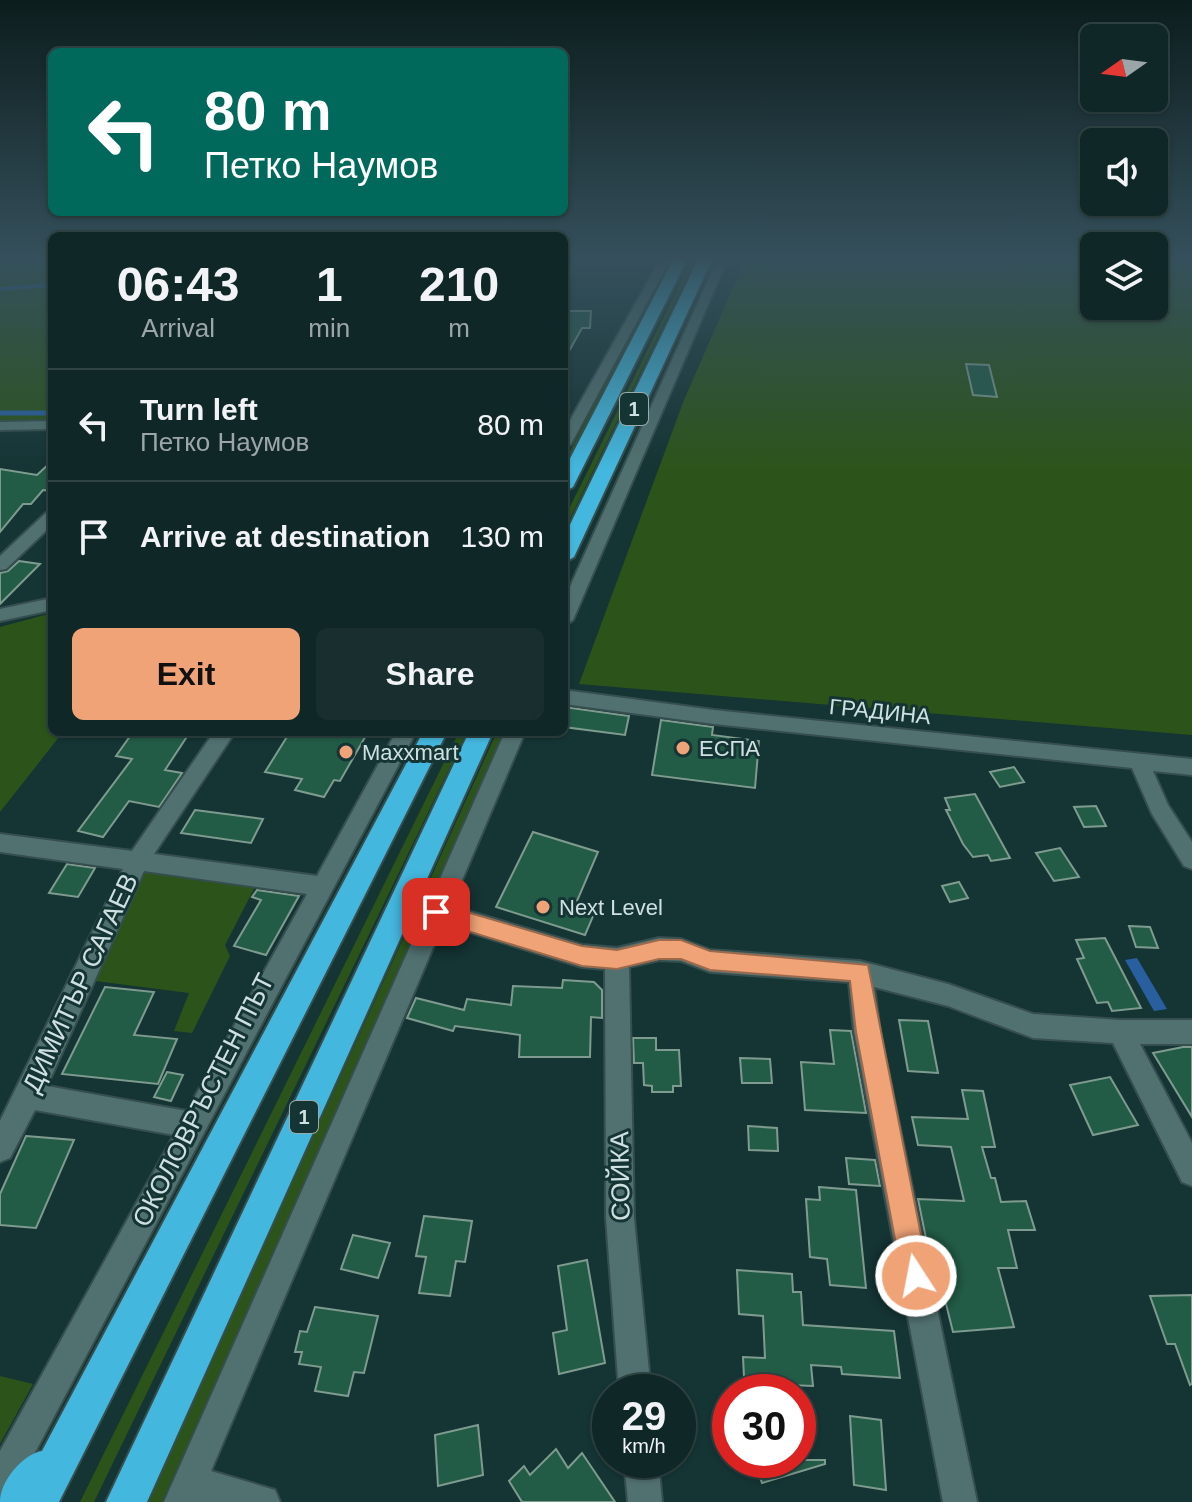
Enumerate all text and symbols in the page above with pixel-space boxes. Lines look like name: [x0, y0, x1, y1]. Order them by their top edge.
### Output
north arrow: [1080, 24, 1168, 112]
map controls: [1080, 24, 1168, 320]
text: 80 m: [204, 79, 332, 142]
icon: left: [72, 80, 176, 184]
button: sound: [1080, 128, 1168, 216]
text: Петко Наумов: [204, 145, 438, 186]
button: layers: [1080, 232, 1168, 320]
text: 06:43: [117, 258, 240, 311]
text: 1: [316, 258, 343, 311]
text: 210: [419, 258, 499, 311]
text: Arrival: [141, 313, 215, 343]
text: min: [308, 313, 350, 343]
text: m: [448, 313, 470, 343]
text: Turn left: [140, 393, 258, 426]
road number: 1: [620, 393, 648, 425]
icon: left: [72, 403, 116, 447]
text: 80 m: [477, 408, 544, 441]
text: Петко Наумов: [140, 427, 309, 457]
icon: arrive: [72, 515, 116, 559]
text: Arrive at destination: [140, 520, 430, 553]
text: 130 m: [461, 520, 544, 553]
button: Exit: [72, 628, 300, 720]
button: Share: [316, 628, 544, 720]
street label: ГРАДИНА: [828, 694, 932, 729]
place label: ЕСПА: [699, 736, 760, 761]
marker: ЕСПА: [674, 739, 692, 757]
place label: Maxxmart: [362, 740, 459, 765]
marker: Maxxmart: [337, 743, 355, 761]
street label: ДИМИТЪР САГАЕВ: [16, 869, 144, 1097]
pin: [402, 878, 470, 946]
icon: arrive: [414, 890, 458, 934]
place label: Next Level: [559, 895, 663, 920]
marker: Next Level: [534, 898, 552, 916]
street label: ОКОЛОВРЪСТЕН ПЪТ: [126, 968, 280, 1231]
road number: 1: [290, 1101, 318, 1133]
street label: СОЙКА: [604, 1130, 636, 1221]
position arrow: [874, 1234, 958, 1318]
speed limit sign: 30: [712, 1374, 816, 1478]
text: 29: [622, 1394, 666, 1438]
text: km/h: [622, 1435, 666, 1457]

